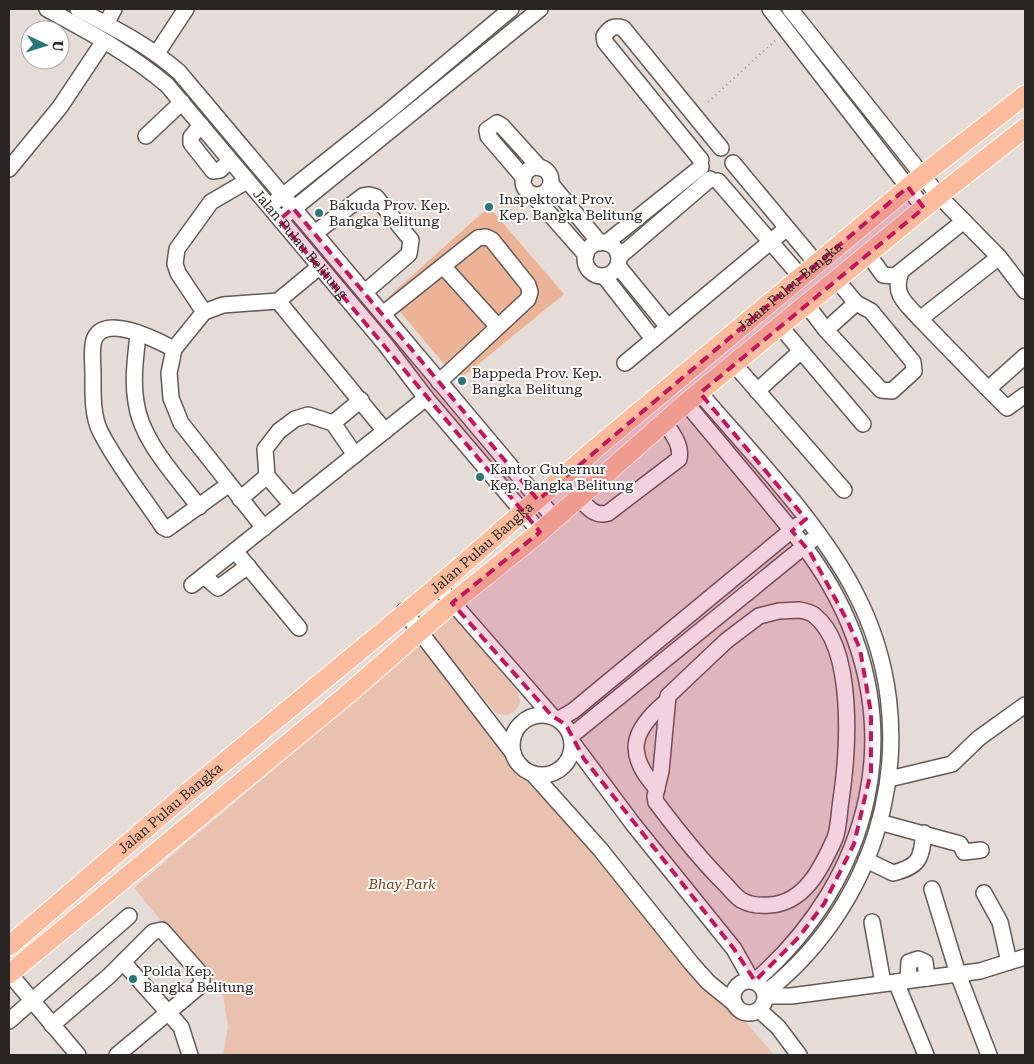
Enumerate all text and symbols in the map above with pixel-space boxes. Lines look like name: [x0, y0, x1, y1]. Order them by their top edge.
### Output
north arrow: [20, 20, 70, 70]
text: U: [50, 40, 66, 52]
street label: Jalan Pulau Belitung: [250, 186, 351, 302]
place label: Inspektorat Prov. Kep. Bangka Belitung: [499, 191, 642, 223]
place label: Bakuda Prov. Kep. Bangka Belitung: [329, 197, 450, 229]
marker: Inspektorat Prov. Kep. Bangka Belitung: [483, 201, 495, 213]
marker: Bakuda Prov. Kep. Bangka Belitung: [313, 207, 325, 219]
street label: Jalan Pulau Bangka: [734, 238, 846, 335]
place label: Bappeda Prov. Kep. Bangka Belitung: [472, 365, 602, 397]
marker: Bappeda Prov. Kep. Bangka Belitung: [456, 375, 468, 387]
place label: Kantor Gubernur Kep. Bangka Belitung: [490, 461, 633, 493]
marker: Kantor Gubernur Kep. Bangka Belitung: [474, 471, 486, 483]
street label: Jalan Pulau Bangka: [427, 498, 537, 597]
street label: Jalan Pulau Bangka: [115, 759, 226, 857]
park label: Bhay Park: [367, 876, 436, 892]
place label: Polda Kep. Bangka Belitung: [143, 963, 253, 995]
marker: Polda Kep. Bangka Belitung: [127, 973, 139, 985]

